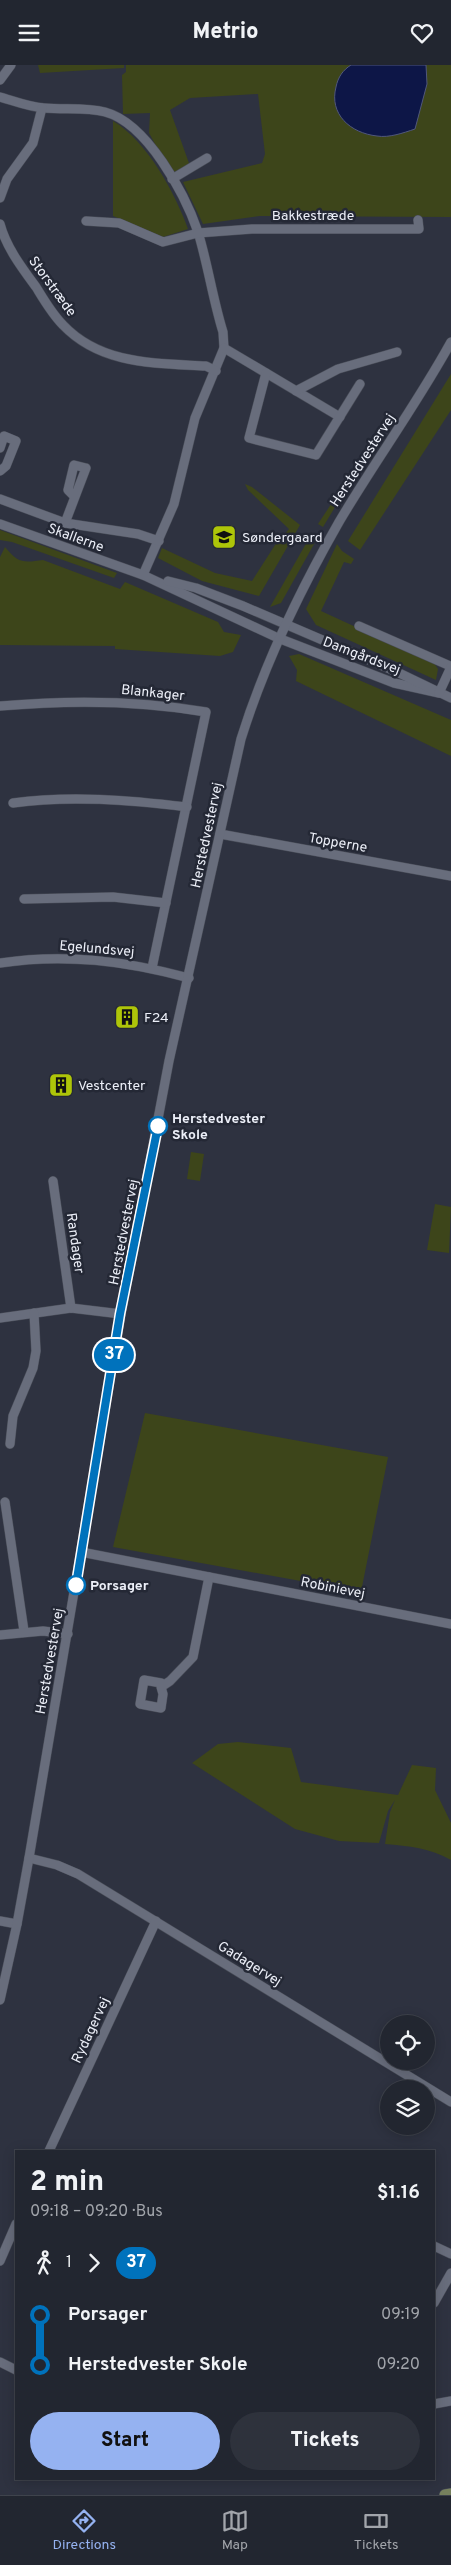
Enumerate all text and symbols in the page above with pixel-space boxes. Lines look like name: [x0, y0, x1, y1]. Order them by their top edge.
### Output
icon: menu: [15, 19, 43, 47]
text: Metrio: [192, 19, 259, 46]
icon: heart: [408, 19, 436, 47]
street label: Bakkestræde: [272, 208, 354, 225]
street label: Storstræde: [24, 253, 79, 320]
street label: Herstedvestervej: [327, 411, 400, 511]
street label: Skallerne: [45, 520, 106, 556]
school or university icon: Søndergaard: [211, 524, 237, 550]
place label: Søndergaard: [242, 530, 323, 547]
street label: Damgårdsvej: [320, 634, 403, 679]
street label: Blankager: [120, 682, 186, 705]
street label: Herstedvestervej: [188, 781, 227, 890]
street label: Topperne: [307, 830, 368, 857]
street label: Egelundsvej: [59, 938, 135, 961]
building icon: F24: [114, 1004, 140, 1030]
place label: F24: [144, 1010, 169, 1027]
building icon: Vestcenter: [48, 1072, 74, 1098]
place label: Vestcenter: [78, 1078, 146, 1095]
place label: Herstedvester Skole: [172, 1111, 265, 1144]
marker: Herstedvester Skole: [148, 1116, 168, 1136]
street label: Herstedvestervej: [106, 1178, 143, 1287]
street label: Randager: [62, 1212, 87, 1275]
line badge: 37: [92, 1339, 136, 1371]
text: 37: [104, 1343, 124, 1366]
street label: Robinievej: [299, 1574, 366, 1603]
marker: Porsager: [66, 1575, 86, 1595]
place label: Porsager: [90, 1578, 149, 1595]
street label: Herstedvestervej: [33, 1607, 68, 1716]
street label: Gadagervej: [214, 1938, 284, 1991]
street label: Rydagervej: [69, 1995, 114, 2066]
map controls: [380, 2015, 435, 2135]
button: locate: [380, 2015, 435, 2070]
button: layers: [380, 2080, 435, 2135]
text: 2 min: [30, 2165, 104, 2201]
text: $1.16: [377, 2181, 420, 2205]
text: 09:18 – 09:20 · Bus: [30, 2202, 163, 2222]
icon: walk: [30, 2249, 58, 2277]
icon: forward: [80, 2249, 108, 2277]
text: 37: [126, 2251, 146, 2274]
text: 1: [66, 2253, 72, 2273]
text: Porsager: [68, 2303, 147, 2327]
text: 09:19: [381, 2305, 420, 2325]
text: Herstedvester Skole: [68, 2353, 248, 2377]
text: 09:20: [377, 2355, 420, 2375]
button: Start: [30, 2412, 220, 2470]
button: Tickets: [230, 2412, 420, 2470]
tab: Directions: [52, 2507, 116, 2554]
tab: Map: [221, 2507, 249, 2554]
tab: Tickets: [354, 2507, 399, 2554]

